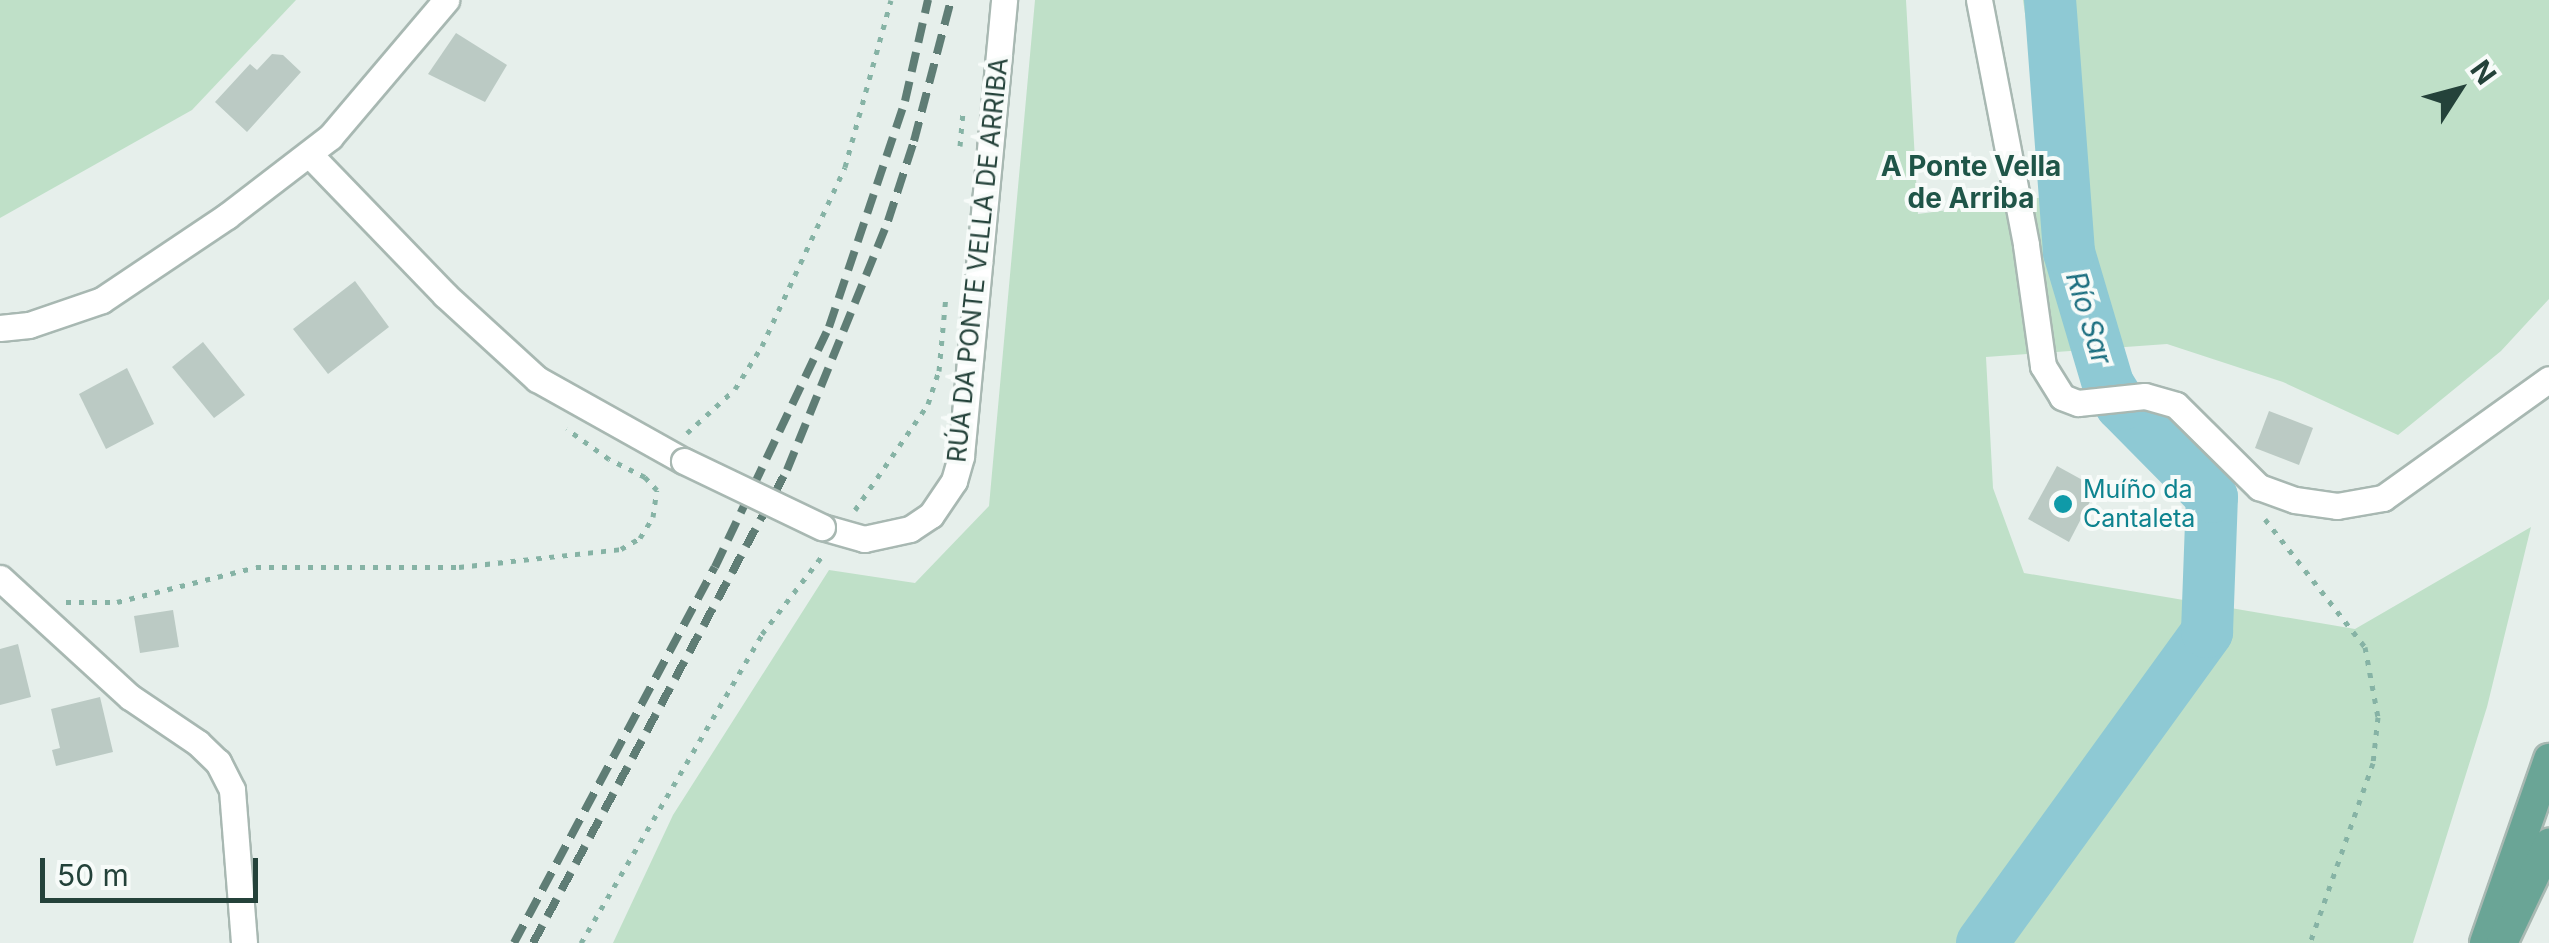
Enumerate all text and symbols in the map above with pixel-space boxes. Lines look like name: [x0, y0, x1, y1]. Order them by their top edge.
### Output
north arrow: [2409, 40, 2509, 140]
text: N: [2463, 54, 2503, 91]
street label: RÚA DA PONTE VELLA DE ARRIBA: [942, 56, 1014, 464]
district label: A Ponte Vella de Arriba: [1881, 149, 2061, 215]
water label: Río Sar: [2059, 268, 2119, 368]
place label: Muíño da Cantaleta: [2083, 475, 2195, 534]
marker: Muíño da Cantaleta: [2052, 493, 2074, 515]
scale bar: [45, 838, 262, 900]
text: 50 m: [57, 857, 129, 893]

